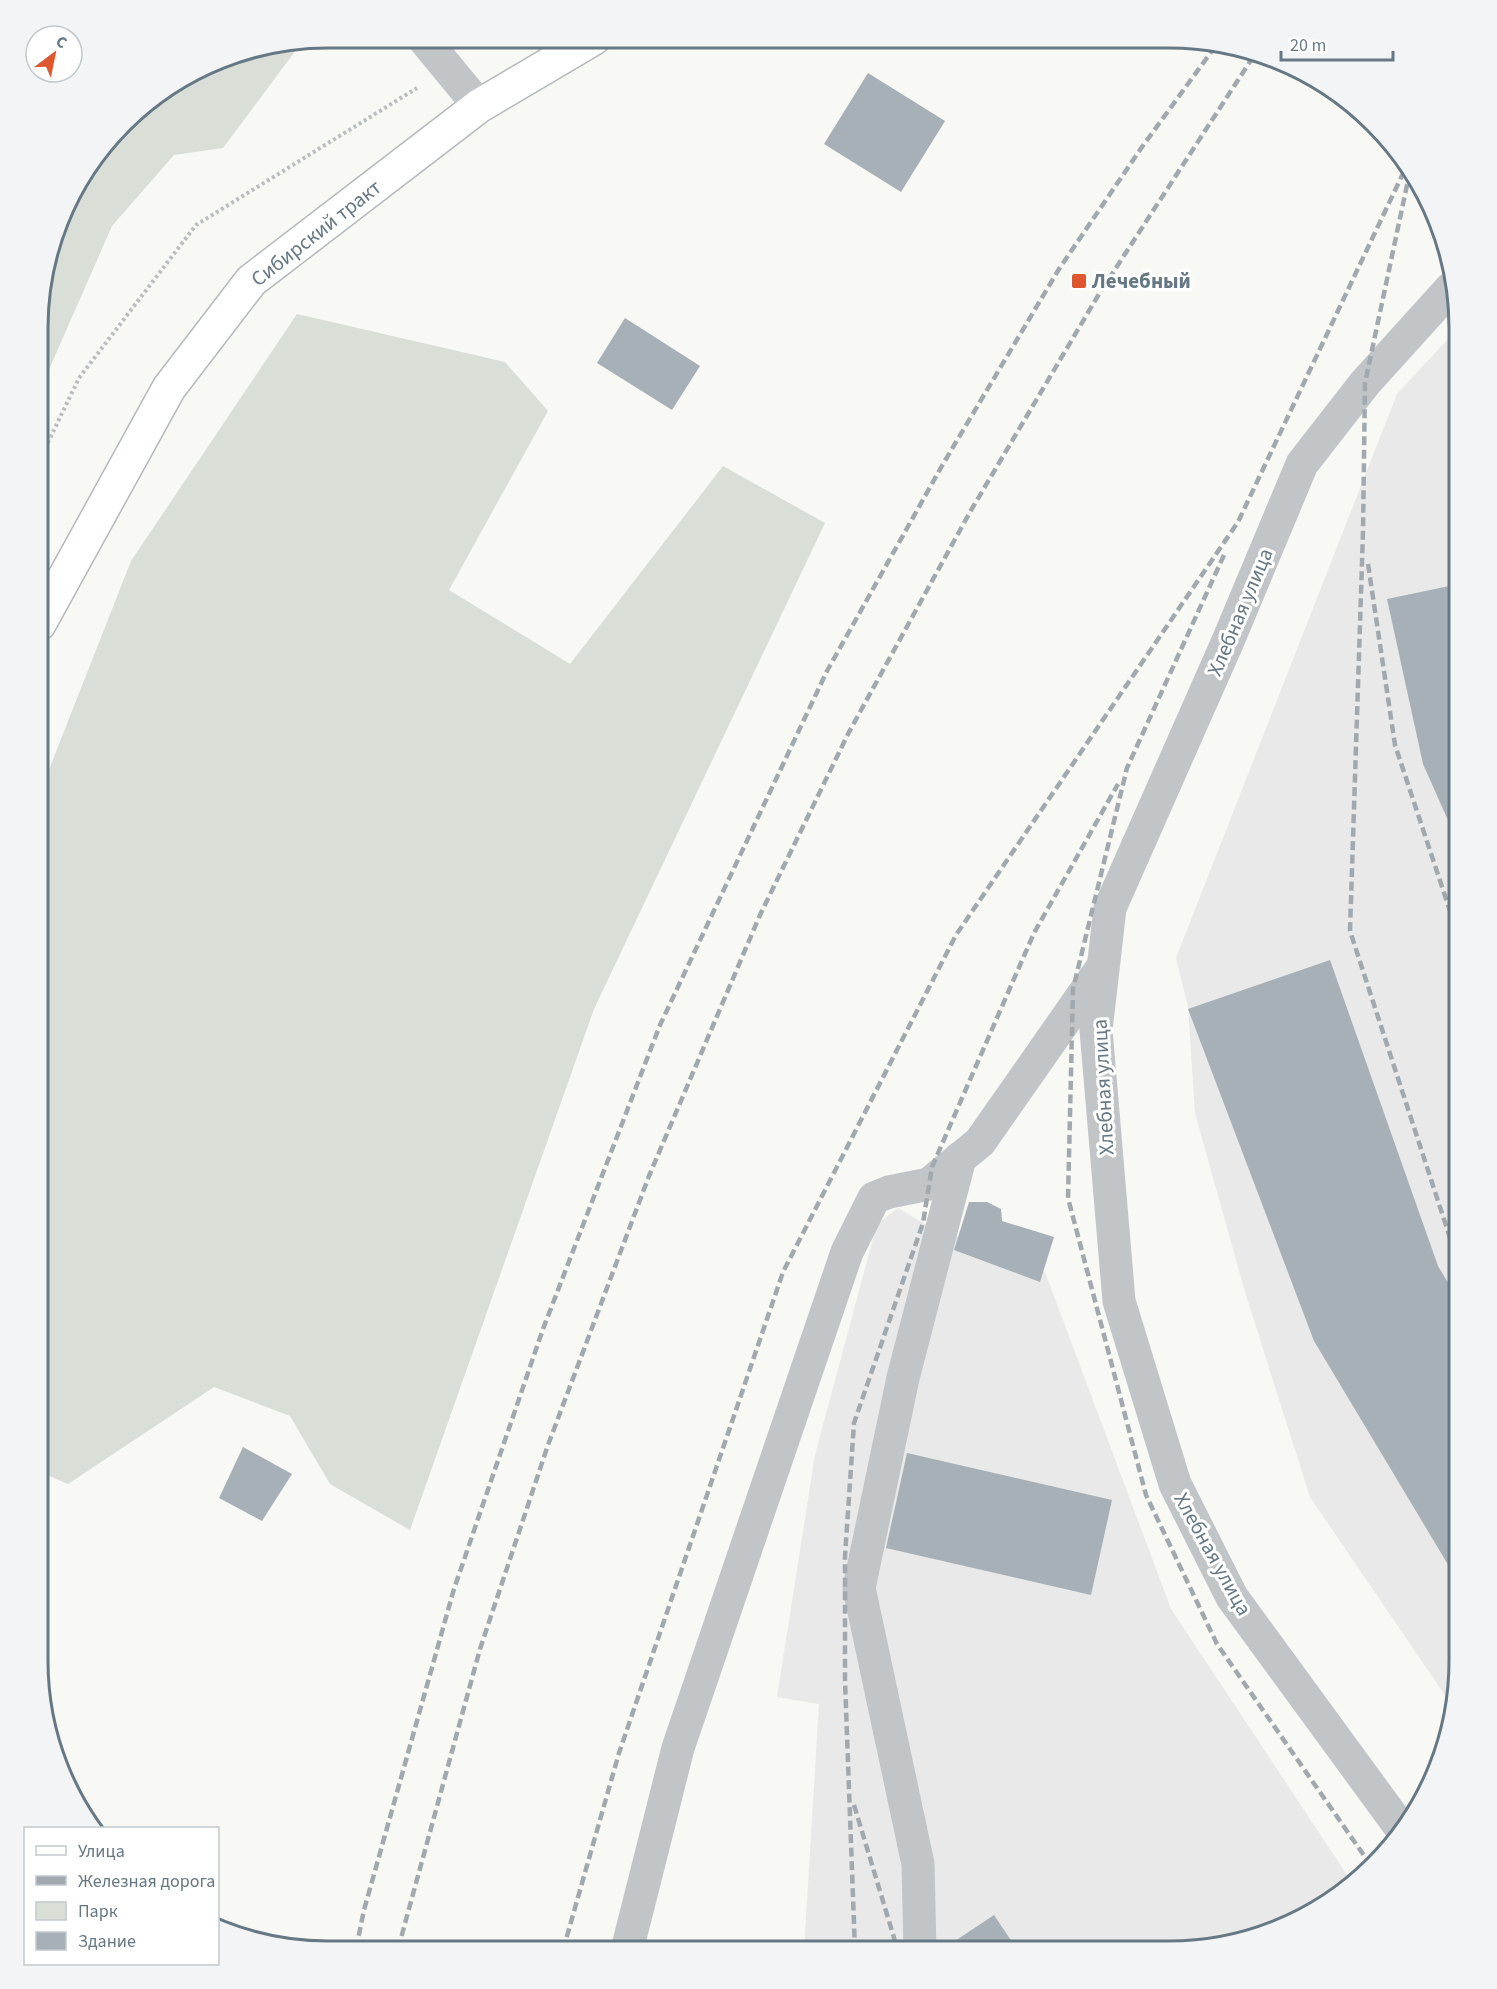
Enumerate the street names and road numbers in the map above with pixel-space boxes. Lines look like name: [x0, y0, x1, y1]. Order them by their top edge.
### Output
street label: Сибирский тракт: [245, 172, 388, 293]
street label: Хлебная улица: [1200, 543, 1280, 681]
street label: Хлебная улица: [1084, 1018, 1122, 1156]
street label: Хлебная улица: [1167, 1487, 1259, 1621]

